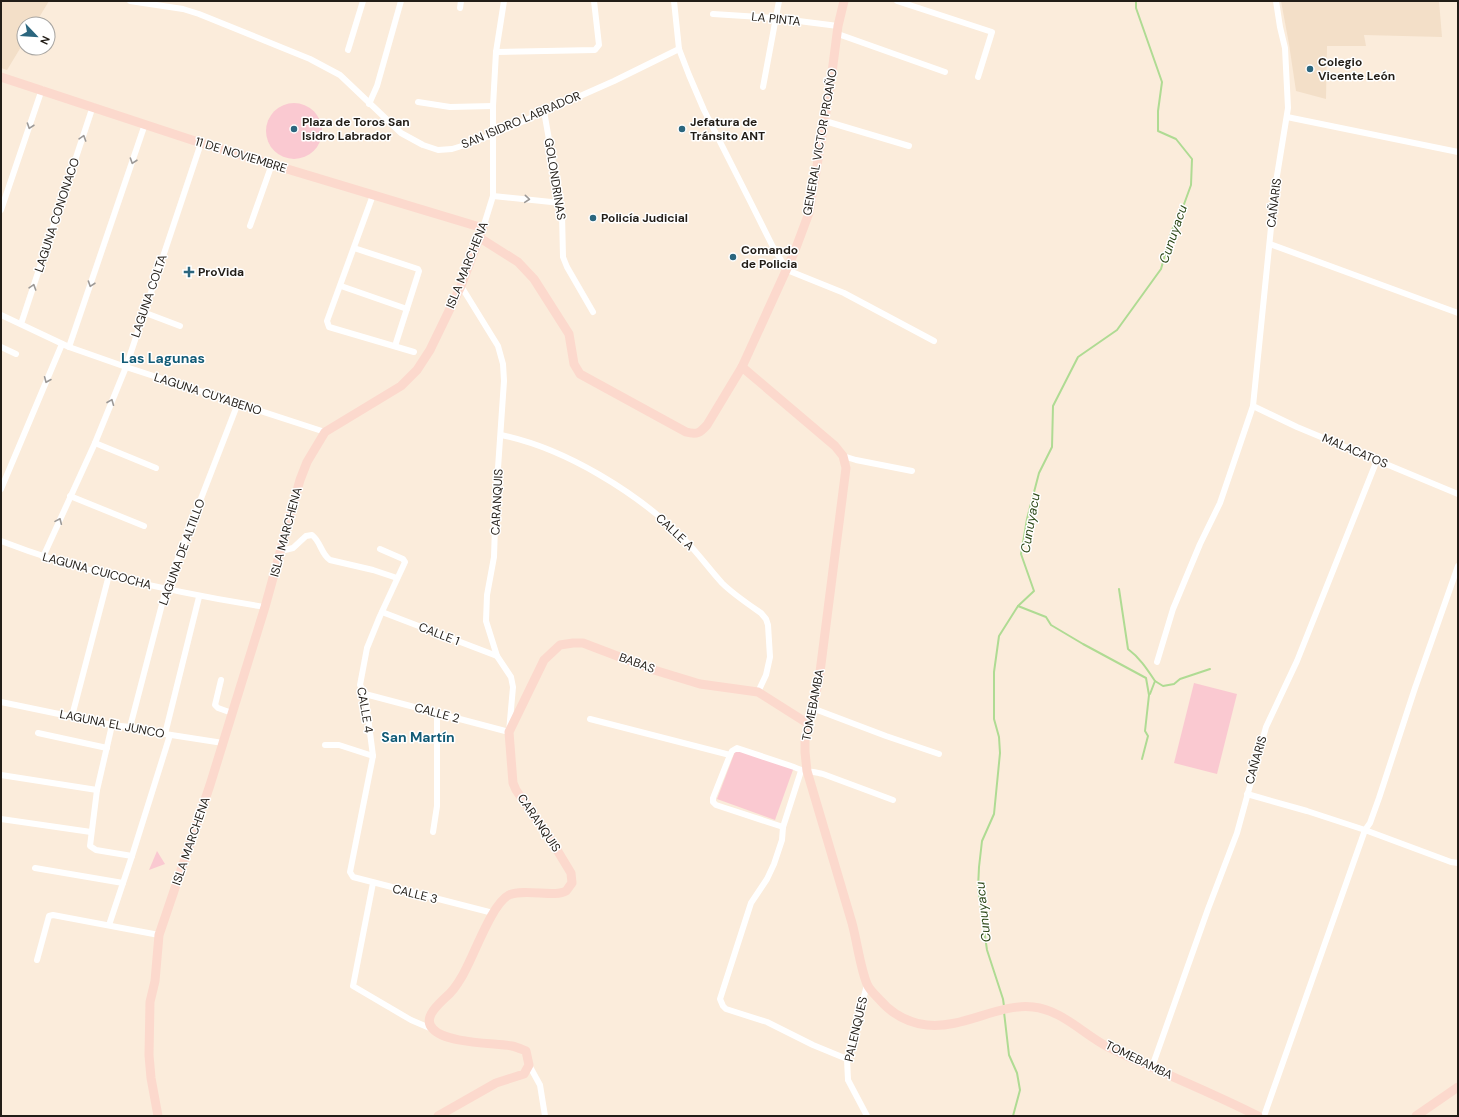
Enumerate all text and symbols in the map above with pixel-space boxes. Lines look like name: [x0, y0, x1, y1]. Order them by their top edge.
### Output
street label: LA PINTA: [751, 8, 801, 30]
north arrow: [16, 16, 56, 56]
text: N: [37, 34, 53, 47]
place label: Colegio Vicente León: [1318, 54, 1395, 84]
marker: Colegio Vicente León: [1305, 64, 1315, 74]
street label: GENERAL VICTOR PROAÑO: [799, 67, 841, 217]
street label: SAN ISIDRO LABRADOR: [459, 88, 583, 152]
place label: Plaza de Toros San Isidro Labrador: [302, 114, 410, 144]
place label: Jefatura de Tránsito ANT: [690, 114, 765, 144]
one-way arrow: [26, 123, 35, 130]
marker: Plaza de Toros San Isidro Labrador: [289, 124, 299, 134]
marker: Jefatura de Tránsito ANT: [677, 124, 687, 134]
street label: 11 DE NOVIEMBRE: [193, 133, 289, 177]
one-way arrow: [78, 134, 87, 141]
street label: GOLONDRINAS: [541, 137, 569, 221]
street label: LAGUNA CONONACO: [31, 156, 83, 274]
one-way arrow: [129, 158, 138, 165]
street label: CAÑARIS: [1263, 177, 1285, 229]
one-way arrow: [524, 195, 530, 204]
water label: Cunuyacu: [1155, 202, 1191, 266]
place label: Policía Judicial: [601, 210, 688, 226]
marker: Policía Judicial: [588, 213, 598, 223]
street label: ISLA MARCHENA: [442, 219, 492, 311]
place label: Comando de Policia: [741, 242, 798, 272]
street label: LAGUNA COLTA: [127, 252, 171, 340]
marker: Comando de Policia: [728, 252, 738, 262]
place label: ProVida: [198, 264, 244, 280]
marker: ProVida: [183, 266, 195, 278]
one-way arrow: [87, 281, 96, 288]
one-way arrow: [28, 284, 37, 291]
district label: Las Lagunas: [121, 349, 205, 367]
street label: LAGUNA CUYABENO: [152, 369, 264, 419]
one-way arrow: [44, 375, 52, 383]
one-way arrow: [107, 398, 115, 405]
street label: MALACATOS: [1320, 430, 1390, 472]
street label: CARANQUIS: [487, 468, 507, 536]
street label: ISLA MARCHENA: [266, 485, 306, 579]
water label: Cunuyacu: [1016, 491, 1044, 554]
street label: LAGUNA DE ALTILLO: [155, 497, 209, 607]
street label: CALLE A: [652, 510, 698, 554]
one-way arrow: [54, 518, 62, 525]
street label: LAGUNA CUICOCHA: [41, 549, 153, 593]
street label: CALLE 1: [416, 619, 462, 649]
street label: BABAS: [617, 649, 657, 677]
street label: TOMEBAMBA: [798, 668, 828, 742]
street label: CALLE 4: [353, 686, 377, 734]
street label: CALLE 2: [413, 699, 461, 727]
street label: LAGUNA EL JUNCO: [58, 706, 166, 742]
district label: San Martín: [381, 728, 455, 746]
street label: CAÑARIS: [1241, 734, 1271, 786]
street label: CARANQUIS: [514, 791, 564, 855]
street label: ISLA MARCHENA: [168, 795, 214, 887]
water label: Cunuyacu: [971, 880, 995, 943]
street label: CALLE 3: [391, 881, 439, 907]
street label: PALENQUES: [841, 995, 871, 1063]
street label: TOMEBAMBA: [1103, 1037, 1175, 1083]

